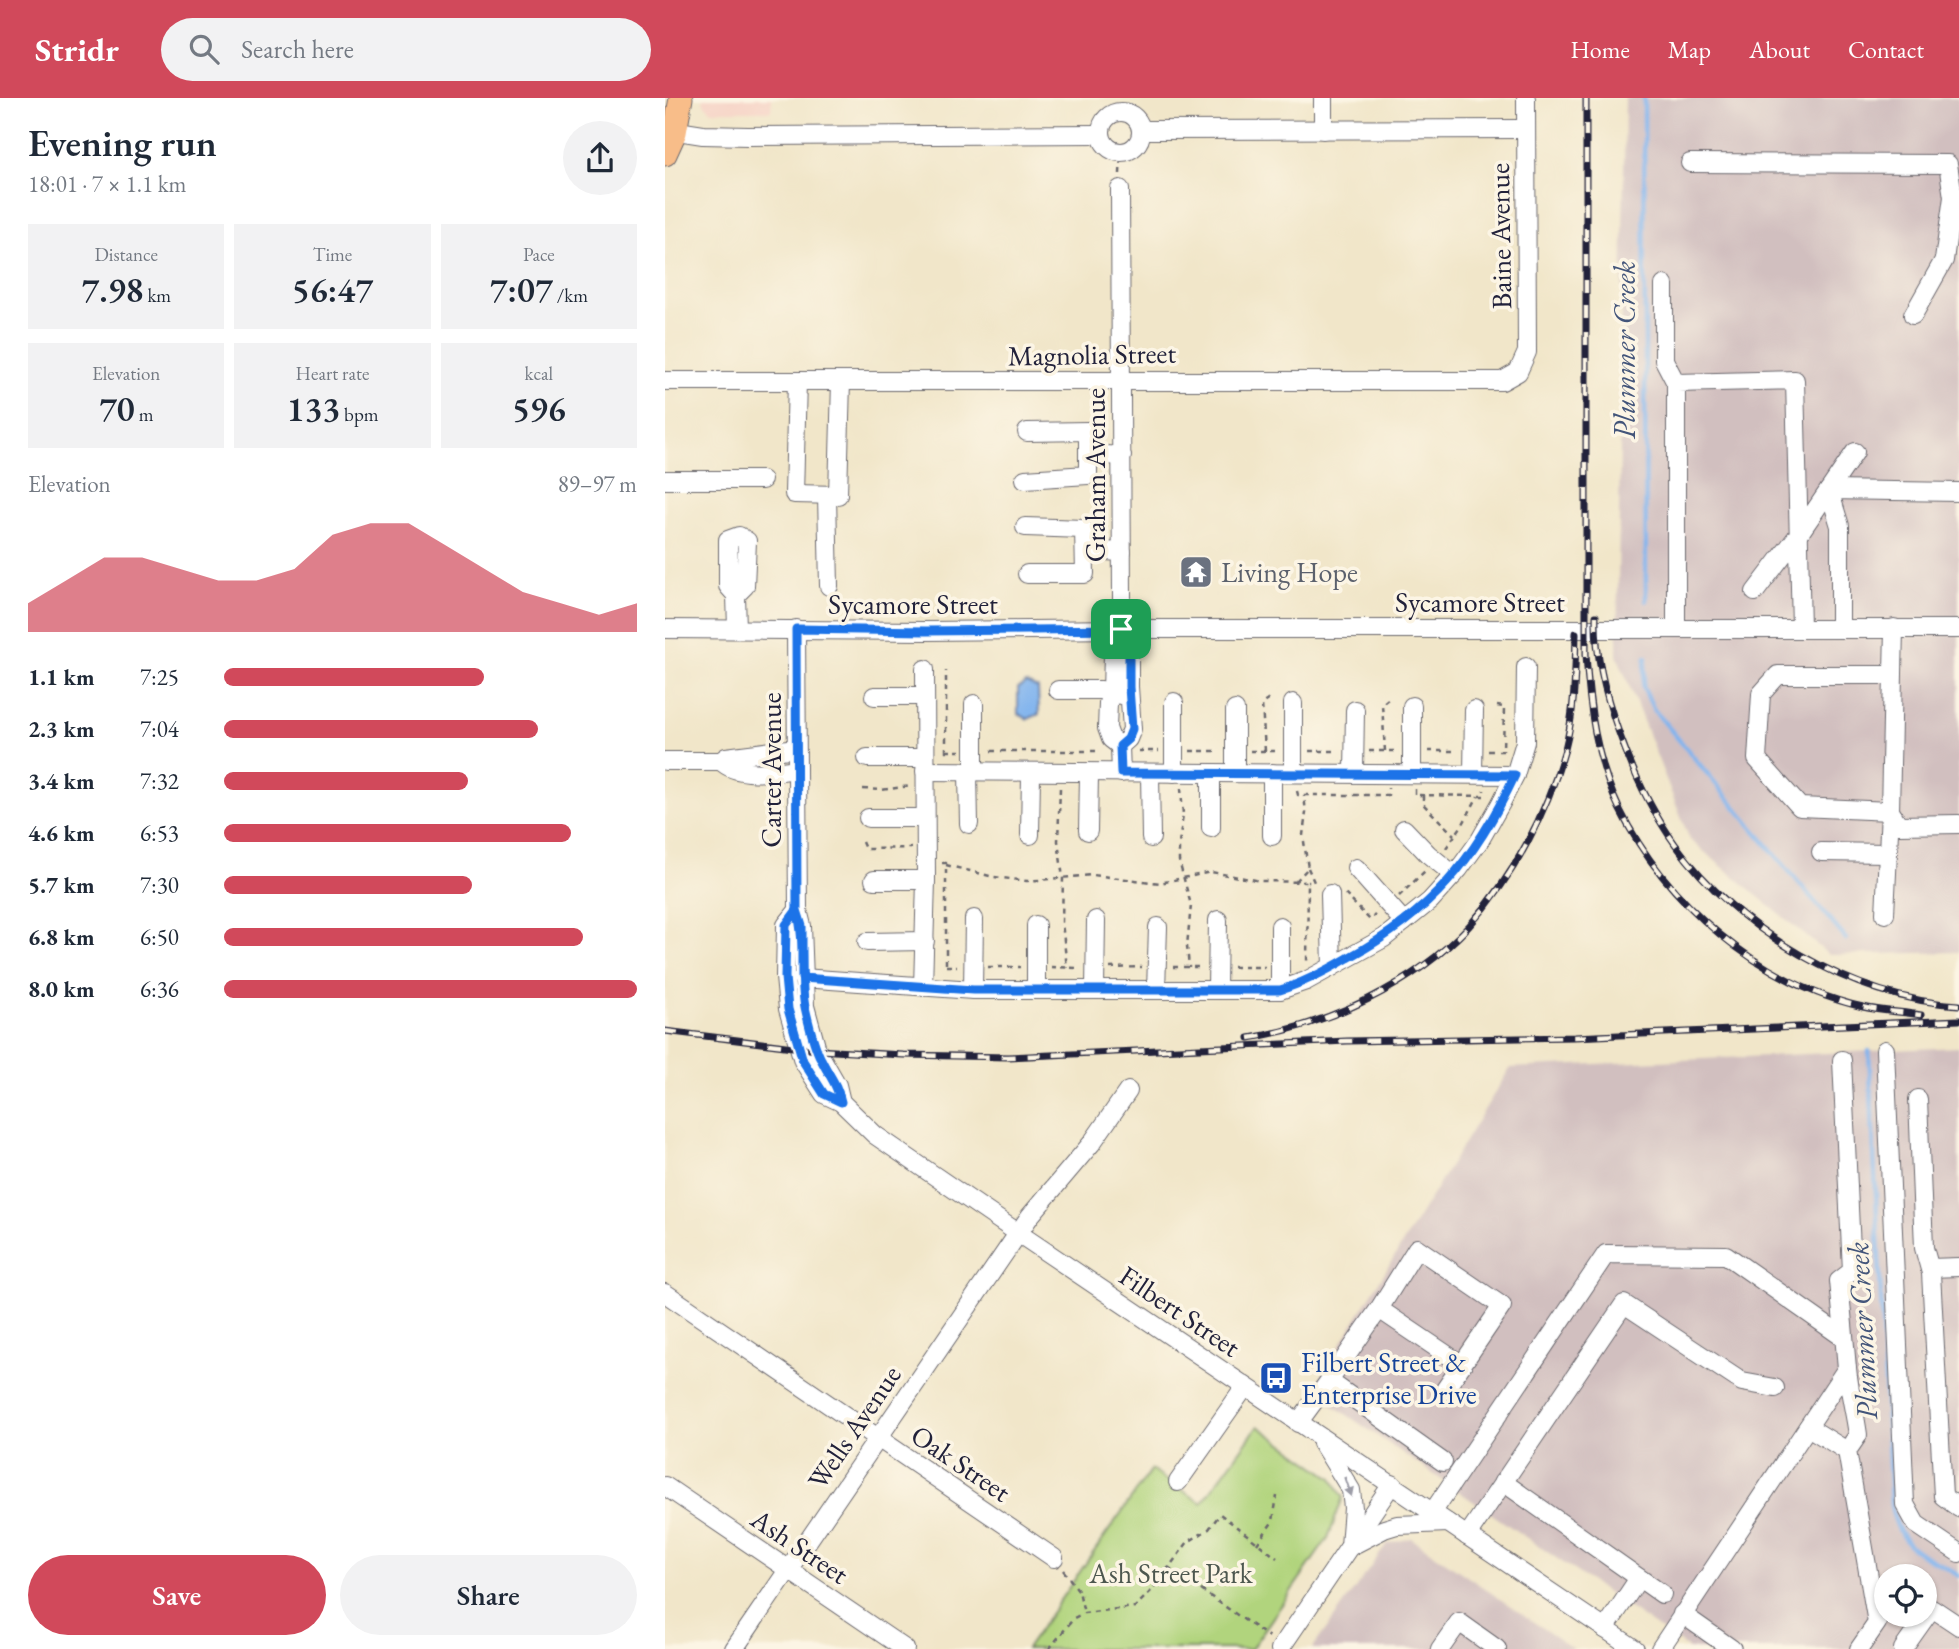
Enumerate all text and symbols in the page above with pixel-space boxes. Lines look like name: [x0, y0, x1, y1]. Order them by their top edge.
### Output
search box: [161, 18, 651, 81]
text: Stridr: [35, 28, 119, 71]
icon: search: [185, 30, 223, 68]
text: Search here: [241, 32, 354, 66]
text: Home: [1570, 34, 1630, 65]
text: Map: [1668, 34, 1711, 65]
text: About: [1749, 34, 1810, 65]
text: Contact: [1848, 34, 1924, 65]
text: Evening run: [28, 118, 217, 167]
button: share: [563, 121, 637, 195]
street label: Baine Avenue: [1481, 163, 1519, 309]
text: 18:01 · 7 × 1.1 km: [28, 169, 186, 199]
text: Distance: [94, 242, 158, 267]
text: Time: [313, 242, 352, 267]
text: Pace: [523, 242, 555, 267]
water label: Plummer Creek: [1605, 260, 1644, 439]
text: 7.98: [81, 267, 144, 312]
text: 56:47: [292, 267, 373, 312]
text: 7:07: [490, 267, 553, 312]
text: km: [144, 283, 171, 308]
text: /km: [553, 283, 588, 308]
street label: Magnolia Street: [1008, 335, 1177, 373]
text: Elevation: [92, 361, 160, 386]
text: Heart rate: [296, 361, 369, 386]
text: kcal: [525, 361, 553, 386]
text: 70: [99, 386, 135, 431]
text: 133: [286, 386, 340, 431]
text: 596: [512, 386, 566, 431]
street label: Graham Avenue: [1077, 388, 1113, 562]
text: m: [135, 402, 153, 427]
text: bpm: [340, 402, 379, 427]
text: Elevation: [28, 469, 111, 499]
text: 89–97 m: [558, 469, 637, 499]
temple icon: Living Hope: [1177, 553, 1215, 591]
place label: Living Hope: [1221, 554, 1358, 590]
street label: Sycamore Street: [1395, 584, 1565, 620]
street label: Sycamore Street: [828, 586, 998, 622]
pin: [1091, 599, 1151, 659]
icon: arrive: [1102, 610, 1140, 648]
text: 1.1 km: [28, 662, 95, 692]
text: 7:25: [140, 662, 179, 692]
street label: Carter Avenue: [753, 692, 789, 848]
text: 2.3 km: [28, 714, 95, 744]
text: 7:04: [140, 714, 179, 744]
text: 3.4 km: [28, 766, 95, 796]
text: 7:32: [140, 766, 179, 796]
text: 4.6 km: [28, 818, 95, 848]
text: 6:53: [140, 818, 179, 848]
text: 5.7 km: [28, 870, 95, 900]
text: 7:30: [140, 870, 179, 900]
text: 6.8 km: [28, 922, 95, 952]
text: 6:50: [140, 922, 179, 952]
text: 8.0 km: [28, 974, 95, 1004]
text: 6:36: [140, 974, 179, 1004]
water label: Plummer Creek: [1838, 1241, 1886, 1421]
street label: Filbert Street: [1113, 1257, 1248, 1365]
place label: Filbert Street & Enterprise Drive: [1301, 1344, 1477, 1412]
street label: Wells Avenue: [799, 1358, 909, 1496]
bus stop icon: Filbert Street & Enterprise Drive: [1257, 1359, 1295, 1397]
street label: Oak Street: [904, 1417, 1018, 1510]
one-way arrow: [1343, 1477, 1354, 1498]
street label: Ash Street: [744, 1500, 856, 1592]
button: Save: [28, 1555, 326, 1635]
button: Share: [340, 1555, 637, 1635]
park label: Ash Street Park: [1088, 1555, 1253, 1591]
map controls: [1874, 1564, 1937, 1627]
button: locate: [1874, 1564, 1937, 1627]

